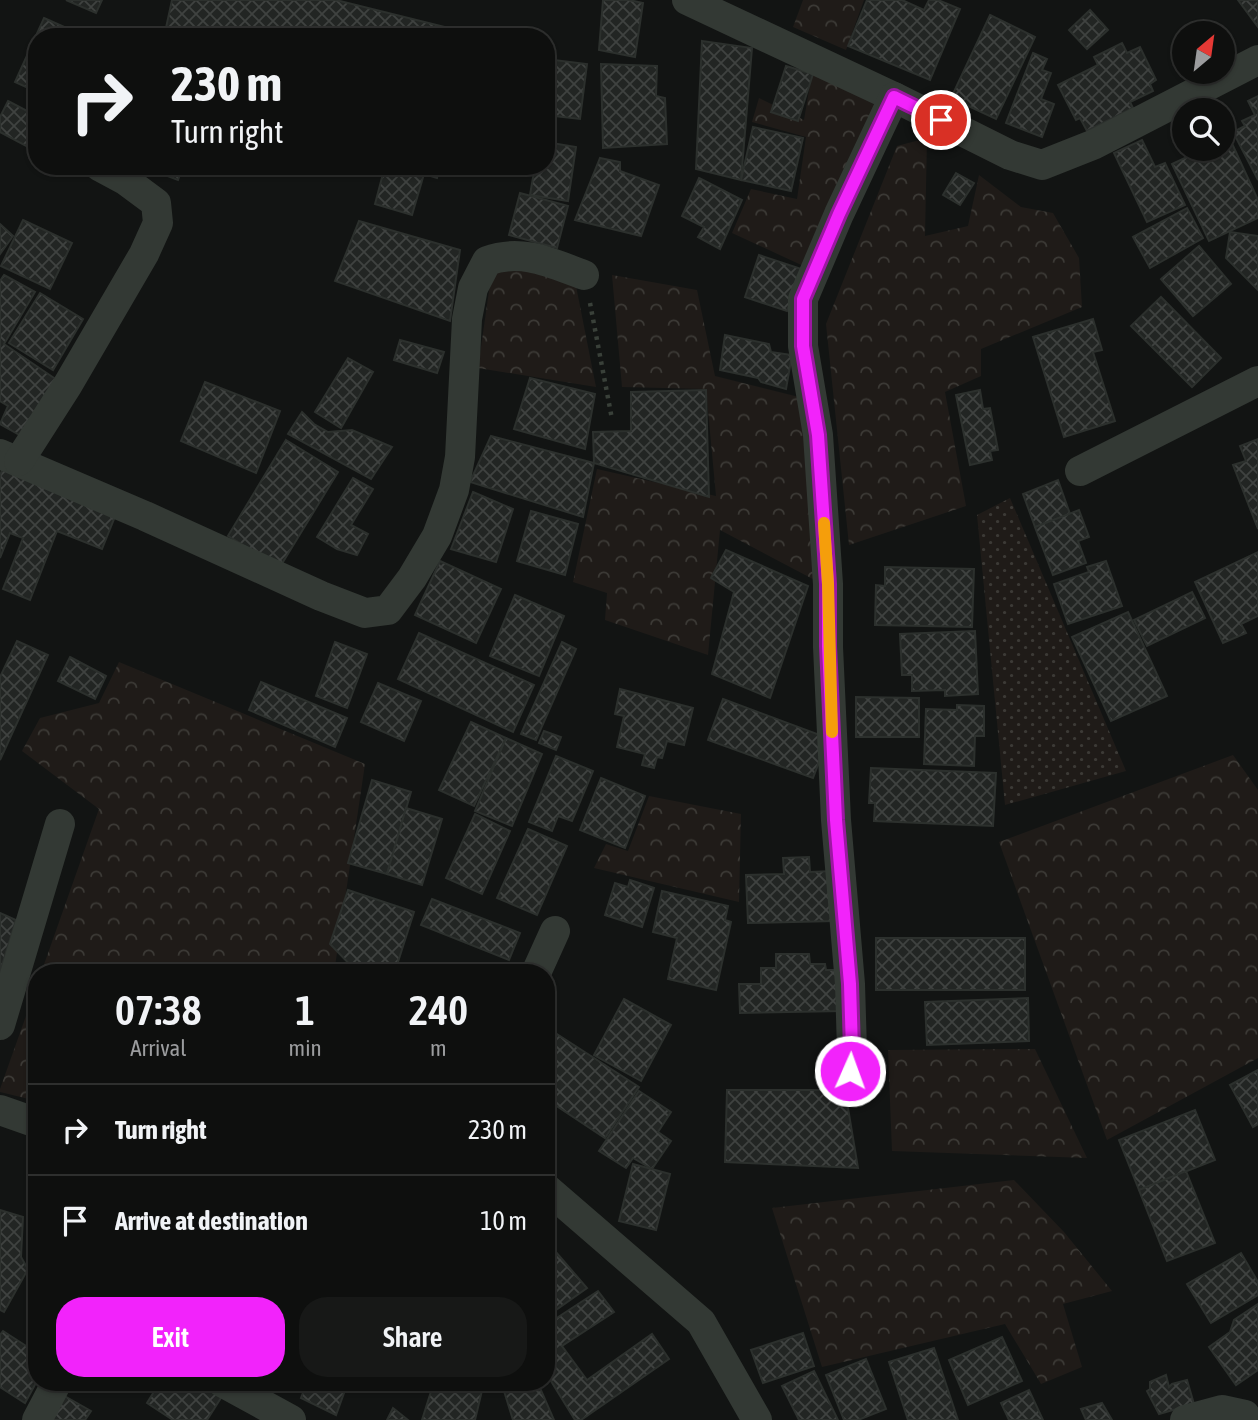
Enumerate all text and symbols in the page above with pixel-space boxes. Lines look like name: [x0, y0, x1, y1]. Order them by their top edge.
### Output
north arrow: [1172, 21, 1236, 84]
map controls: [1172, 21, 1235, 161]
text: 230 m: [171, 55, 282, 111]
icon: right: [56, 56, 147, 147]
pin: [911, 90, 971, 150]
button: search: [1172, 98, 1235, 161]
icon: arrive: [922, 101, 960, 139]
text: Turn right: [171, 113, 284, 150]
text: 07:38: [115, 986, 202, 1034]
text: 1: [295, 986, 315, 1034]
text: 240: [409, 986, 468, 1034]
position arrow: [813, 1034, 887, 1108]
text: Arrival: [130, 1035, 186, 1061]
text: min: [289, 1035, 322, 1061]
text: m: [430, 1035, 447, 1061]
icon: right: [56, 1111, 94, 1149]
text: Turn right: [115, 1115, 206, 1145]
text: 230 m: [468, 1115, 527, 1145]
icon: arrive: [56, 1202, 94, 1240]
text: Arrive at destination: [115, 1206, 308, 1236]
text: 10 m: [480, 1206, 527, 1236]
button: Exit: [56, 1297, 285, 1377]
button: Share: [299, 1297, 527, 1377]

